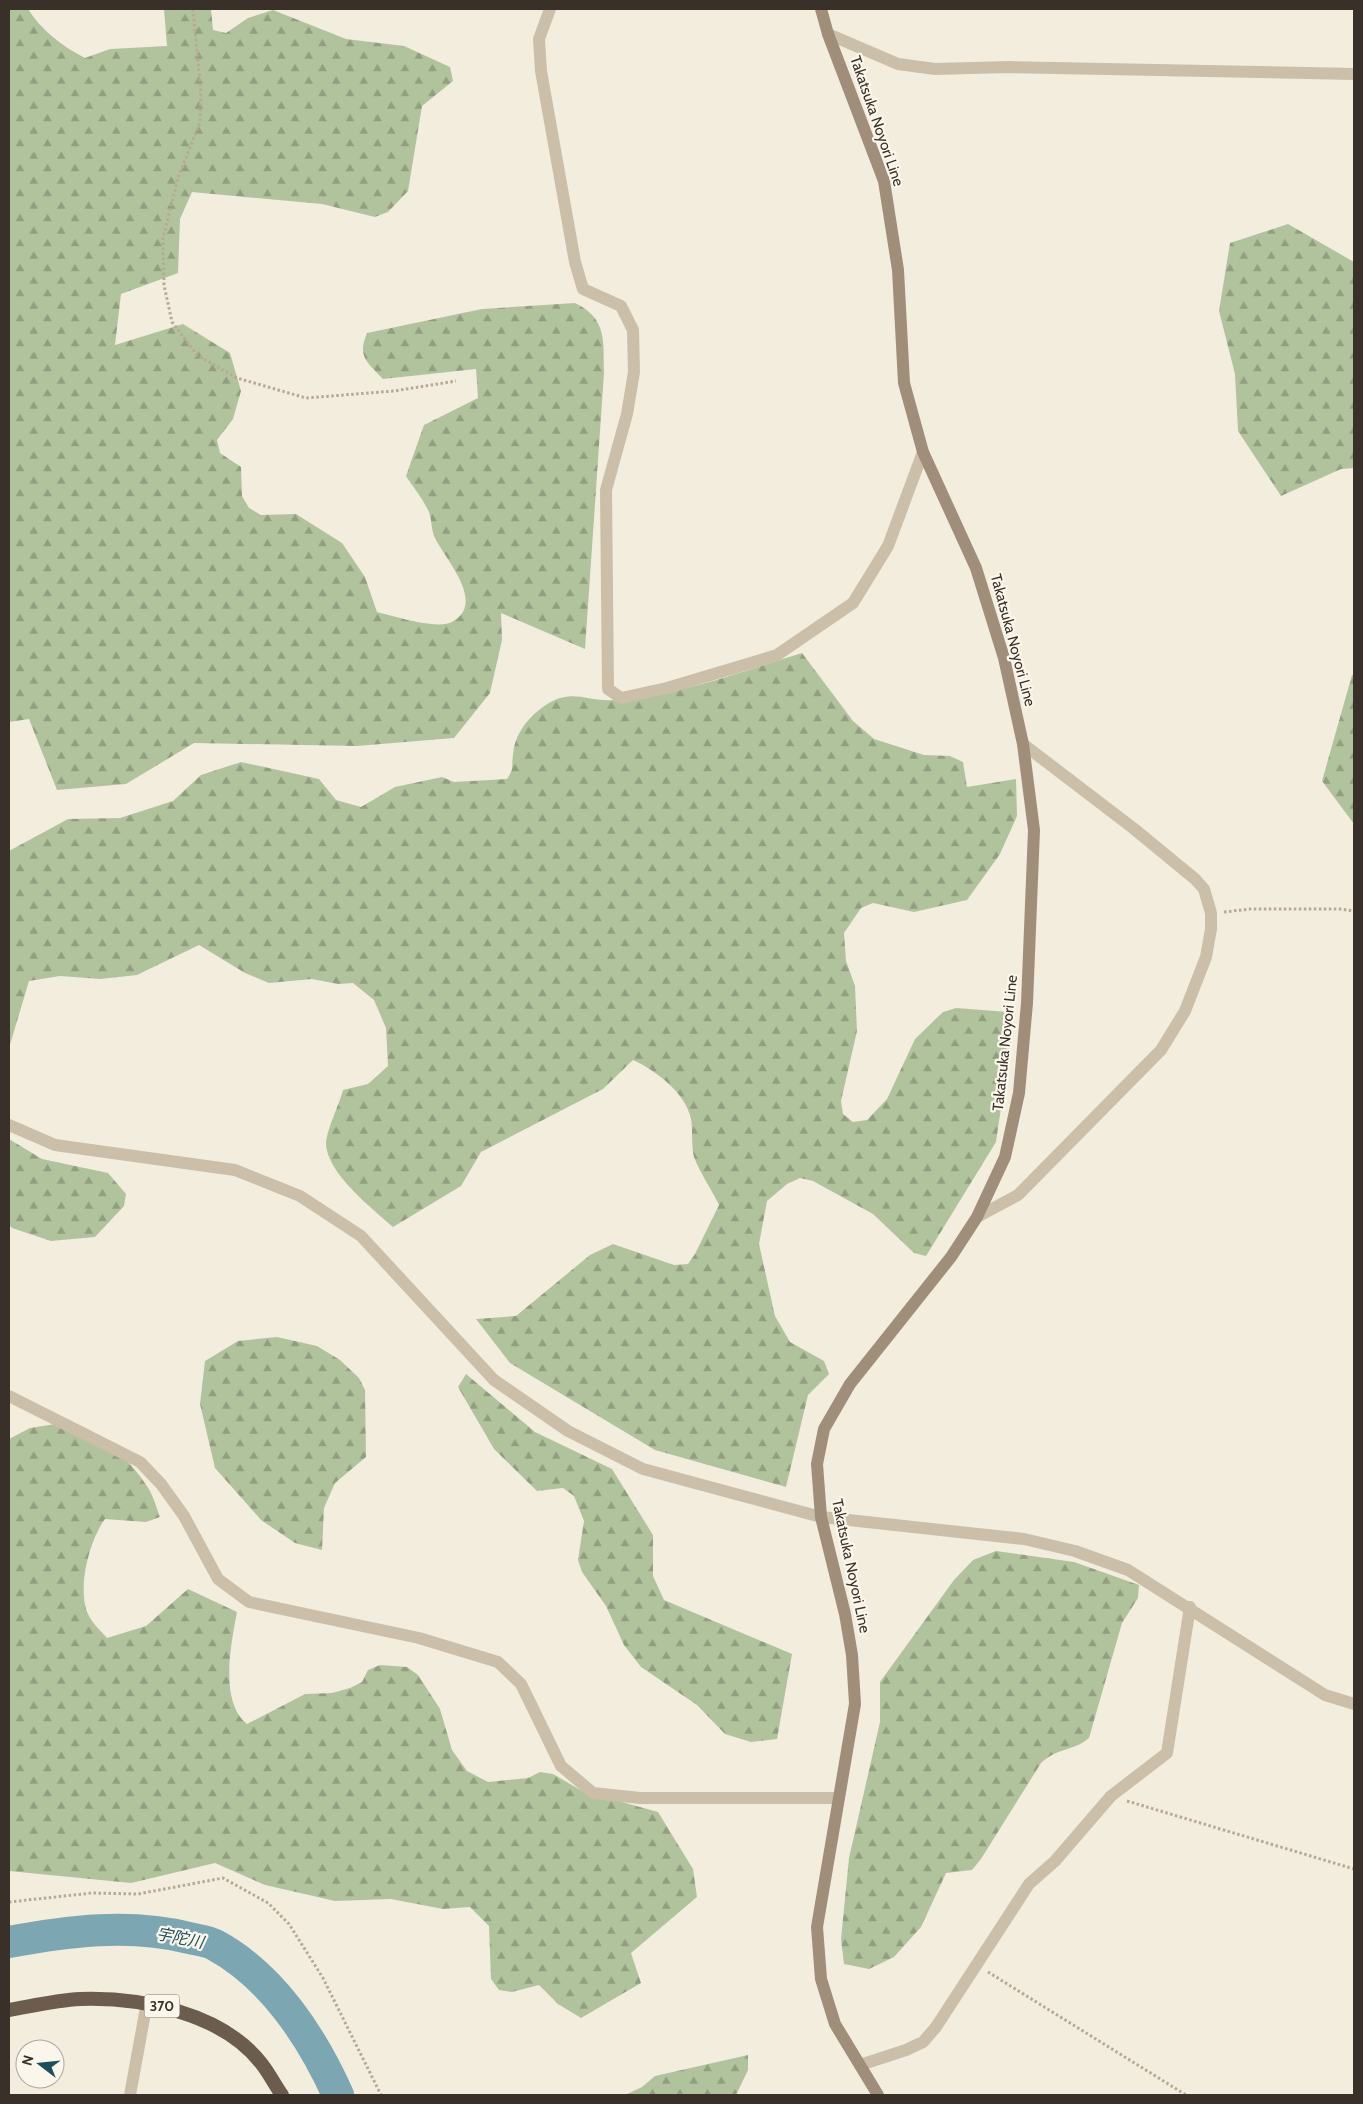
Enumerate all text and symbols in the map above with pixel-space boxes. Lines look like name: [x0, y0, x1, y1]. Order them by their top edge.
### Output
street label: Takatsuka Noyori Line: [846, 54, 908, 189]
street label: Takatsuka Noyori Line: [987, 572, 1039, 709]
street label: Takatsuka Noyori Line: [989, 974, 1021, 1112]
street label: Takatsuka Noyori Line: [828, 1497, 874, 1635]
water label: 宇陀川: [155, 1924, 207, 1952]
road number: 370: [144, 1994, 180, 2018]
north arrow: [15, 2039, 65, 2089]
text: N: [17, 2053, 38, 2068]

